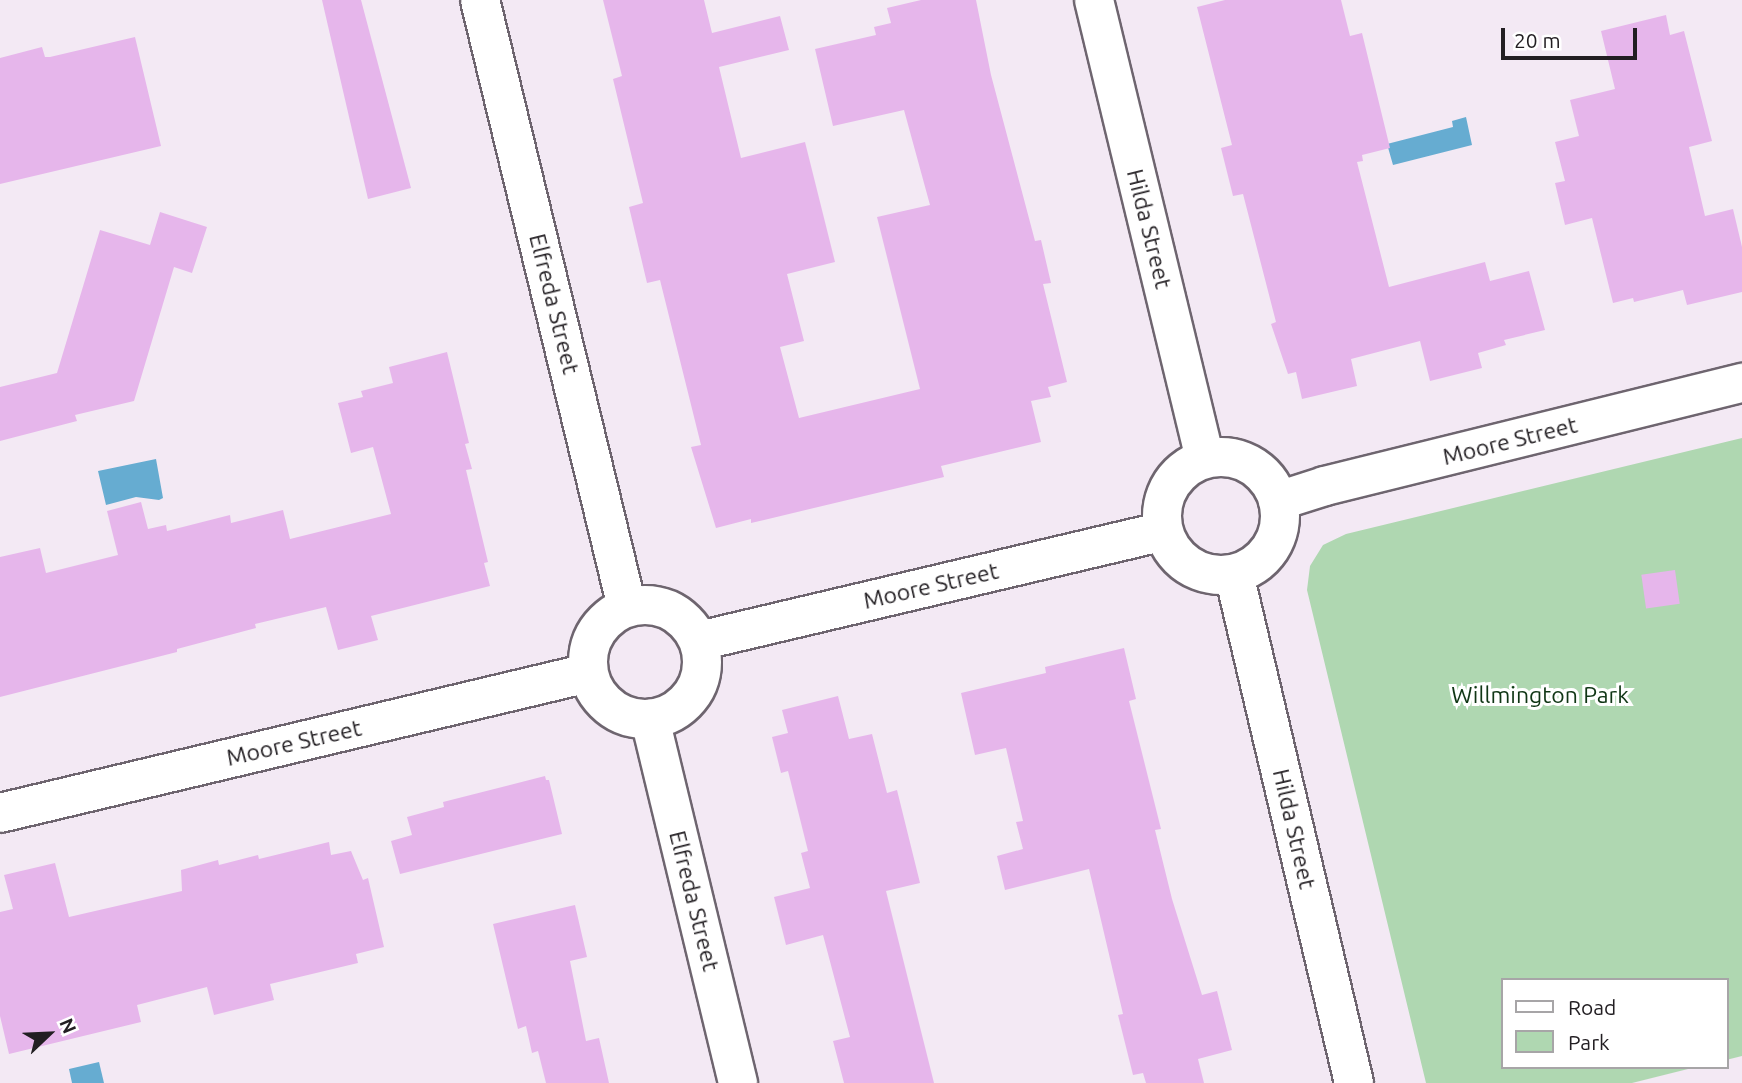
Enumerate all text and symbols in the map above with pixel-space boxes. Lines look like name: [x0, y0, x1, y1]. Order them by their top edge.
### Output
scale bar: [1504, 14, 1640, 58]
text: 20 m: [1514, 28, 1561, 52]
street label: Hilda Street: [1121, 166, 1177, 292]
street label: Elfreda Street: [523, 231, 585, 377]
street label: Moore Street: [1440, 411, 1580, 471]
street label: Moore Street: [861, 557, 1001, 615]
park label: Willmington Park: [1451, 681, 1629, 709]
street label: Moore Street: [224, 714, 364, 772]
street label: Hilda Street: [1267, 766, 1321, 892]
street label: Elfreda Street: [663, 828, 725, 974]
legend: [1500, 978, 1728, 1069]
text: Road: [1568, 995, 1616, 1019]
north arrow: [14, 999, 84, 1069]
text: N: [55, 1015, 81, 1037]
text: Park: [1568, 1030, 1610, 1054]

